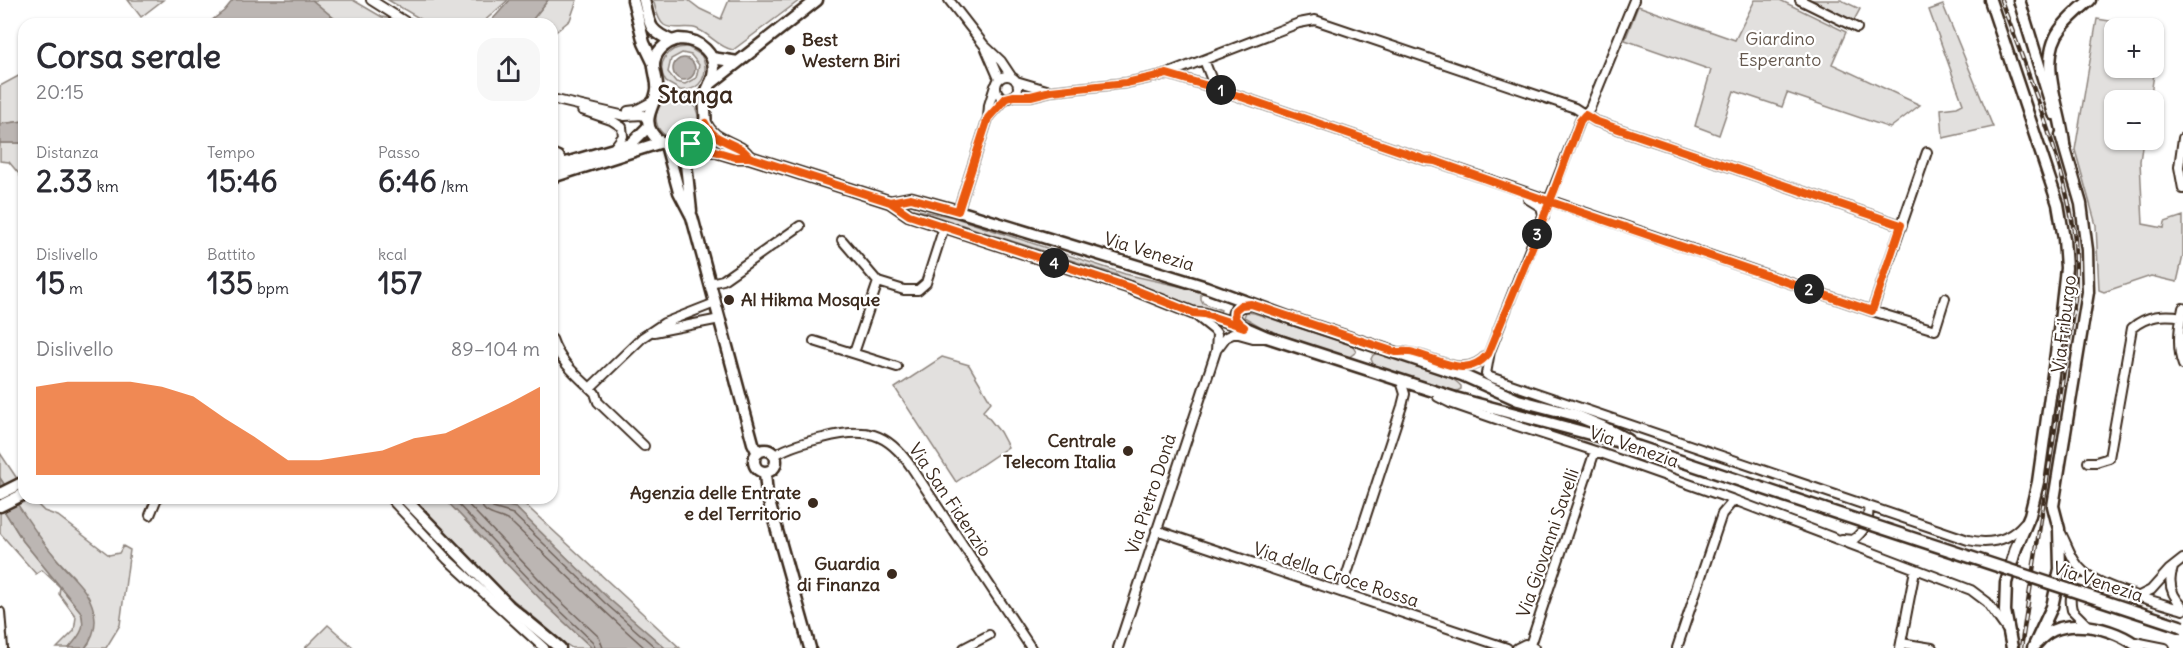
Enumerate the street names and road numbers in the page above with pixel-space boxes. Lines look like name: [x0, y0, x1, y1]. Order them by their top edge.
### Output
street label: Via Venezia: [1101, 227, 1197, 276]
street label: Via Friburgo: [2046, 274, 2081, 374]
street label: Via Venezia: [1586, 420, 1682, 473]
street label: Via Pietro Donà: [1120, 431, 1181, 557]
street label: Via San Fidenzio: [904, 438, 997, 561]
street label: Via Giovanni Savelli: [1511, 465, 1584, 620]
street label: Via della Croce Rossa: [1251, 537, 1422, 612]
street label: Via Venezia: [2050, 556, 2146, 607]

